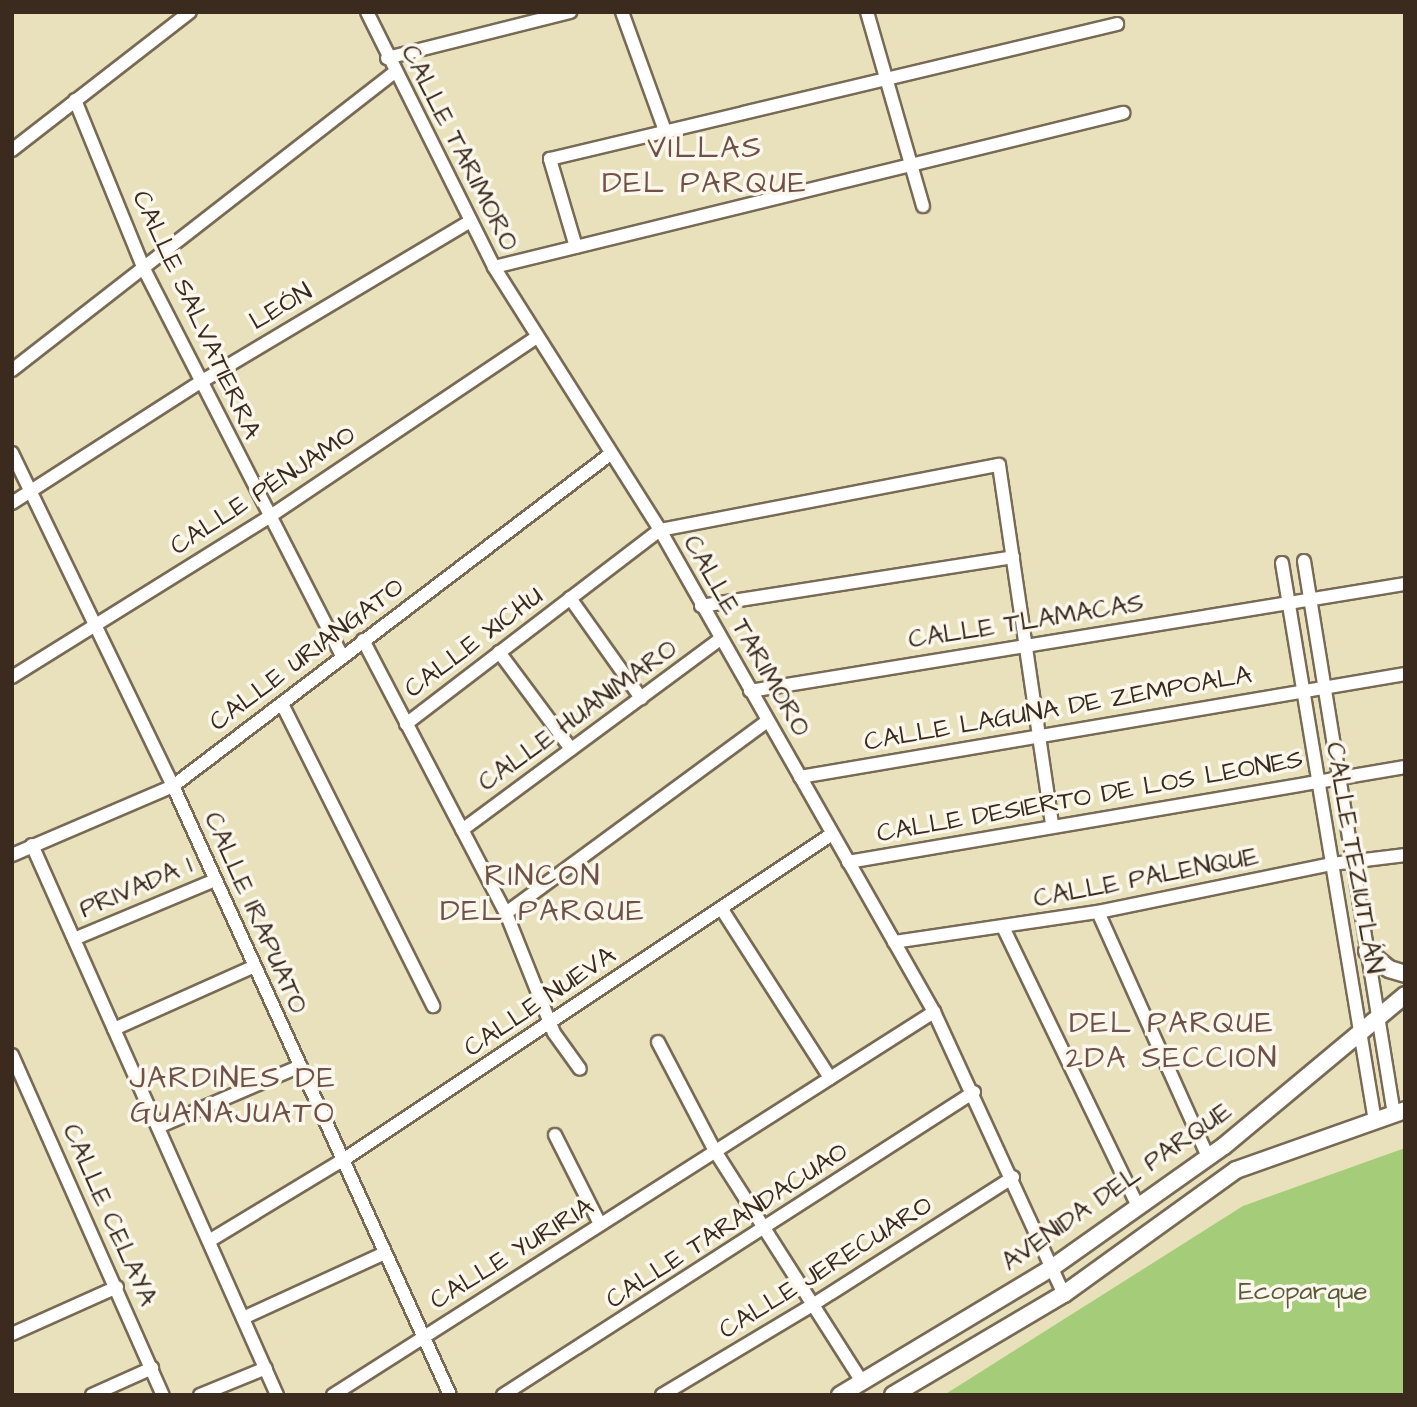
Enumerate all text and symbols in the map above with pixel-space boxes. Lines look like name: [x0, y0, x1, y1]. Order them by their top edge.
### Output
street label: CALLE TARIMORO: [394, 40, 524, 256]
district label: VILLAS DEL PARQUE: [603, 130, 807, 200]
street label: CALLE SALVATIERRA: [125, 186, 267, 444]
street label: LEÓN: [244, 276, 318, 338]
street label: CALLE PÉNJAMO: [165, 420, 361, 562]
street label: CALLE TARIMORO: [676, 530, 816, 742]
street label: CALLE URIANGATO: [204, 572, 410, 738]
street label: CALLE XICHU: [399, 581, 549, 705]
street label: CALLE TLAMACAS: [906, 588, 1146, 656]
street label: CALLE HUANIMARO: [472, 633, 684, 799]
street label: CALLE LAGUNA DE ZEMPOALA: [862, 660, 1254, 758]
street label: CALLE TEZIUTLÁN: [1318, 740, 1390, 976]
street label: CALLE DESIERTO DE LOS LEONES: [875, 744, 1305, 850]
street label: CALLE IRAPUATO: [197, 807, 313, 1019]
street label: CALLE PALENQUE: [1031, 841, 1261, 915]
street label: PRIVADA 1: [75, 850, 197, 926]
district label: RINCON DEL PARQUE: [441, 858, 645, 928]
street label: CALLE NUEVA: [458, 940, 622, 1064]
district label: DEL PARQUE 2DA SECCION: [1067, 1005, 1277, 1076]
district label: JARDINES DE GUANAJUATO: [131, 1060, 335, 1130]
street label: AVENIDA DEL PARQUE: [996, 1096, 1238, 1278]
street label: CALLE CELAYA: [55, 1119, 163, 1311]
street label: CALLE TARANDACUAO: [600, 1136, 854, 1316]
street label: CALLE JERECUARO: [714, 1190, 938, 1346]
street label: CALLE YURIRIA: [424, 1191, 600, 1317]
park label: Ecoparque: [1238, 1276, 1368, 1308]

